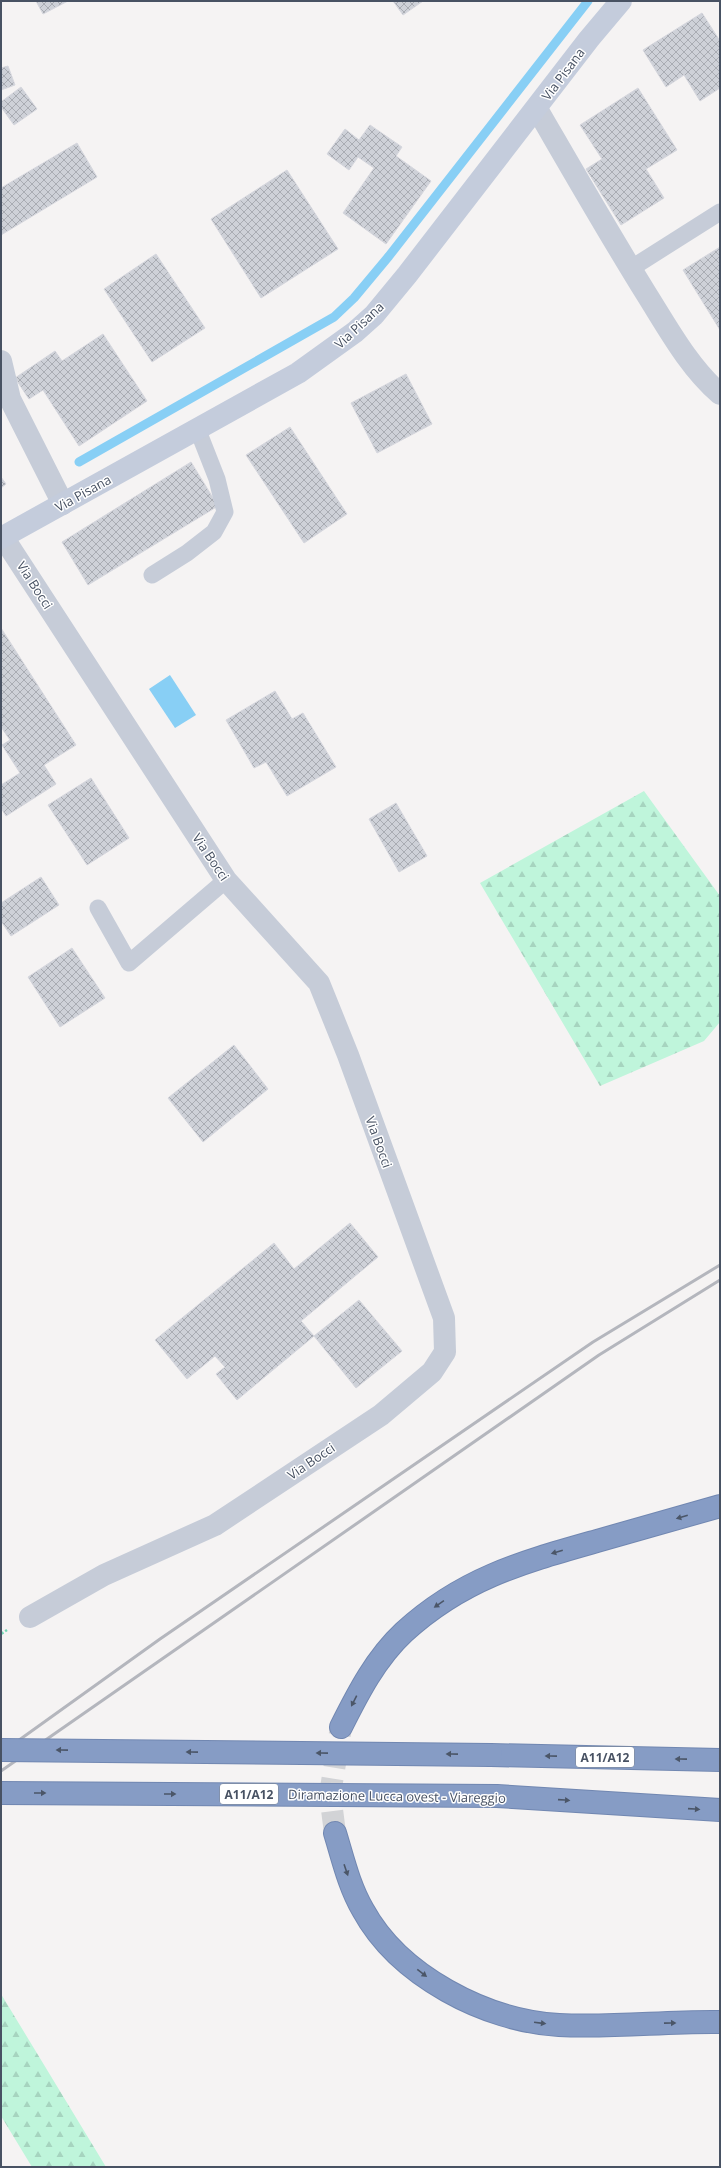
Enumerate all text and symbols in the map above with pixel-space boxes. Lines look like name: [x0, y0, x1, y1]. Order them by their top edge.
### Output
street label: Via Pisana: [537, 44, 589, 104]
street label: Via Pisana: [330, 297, 388, 353]
street label: Via Pisana: [52, 470, 114, 516]
street label: Via Bocci: [13, 558, 57, 612]
street label: Via Bocci: [189, 830, 233, 884]
street label: Via Bocci: [361, 1114, 397, 1170]
street label: Via Bocci: [284, 1439, 338, 1483]
one-way arrow: [676, 1514, 688, 1520]
one-way arrow: [551, 1549, 563, 1555]
one-way arrow: [434, 1600, 444, 1608]
one-way arrow: [351, 1695, 357, 1707]
one-way arrow: [55, 1747, 68, 1753]
road number: A11/A12: [576, 1747, 634, 1767]
one-way arrow: [186, 1748, 198, 1755]
one-way arrow: [315, 1750, 328, 1756]
one-way arrow: [445, 1751, 458, 1757]
one-way arrow: [544, 1753, 557, 1759]
one-way arrow: [674, 1756, 687, 1762]
road number: A11/A12: [220, 1784, 278, 1804]
street label: Diramazione Lucca ovest - Viareggio: [288, 1785, 506, 1807]
one-way arrow: [34, 1790, 47, 1796]
one-way arrow: [164, 1791, 177, 1797]
one-way arrow: [558, 1797, 570, 1804]
one-way arrow: [688, 1805, 700, 1812]
one-way arrow: [343, 1864, 349, 1876]
one-way arrow: [416, 1968, 427, 1977]
one-way arrow: [534, 2020, 546, 2026]
one-way arrow: [664, 2020, 677, 2026]

